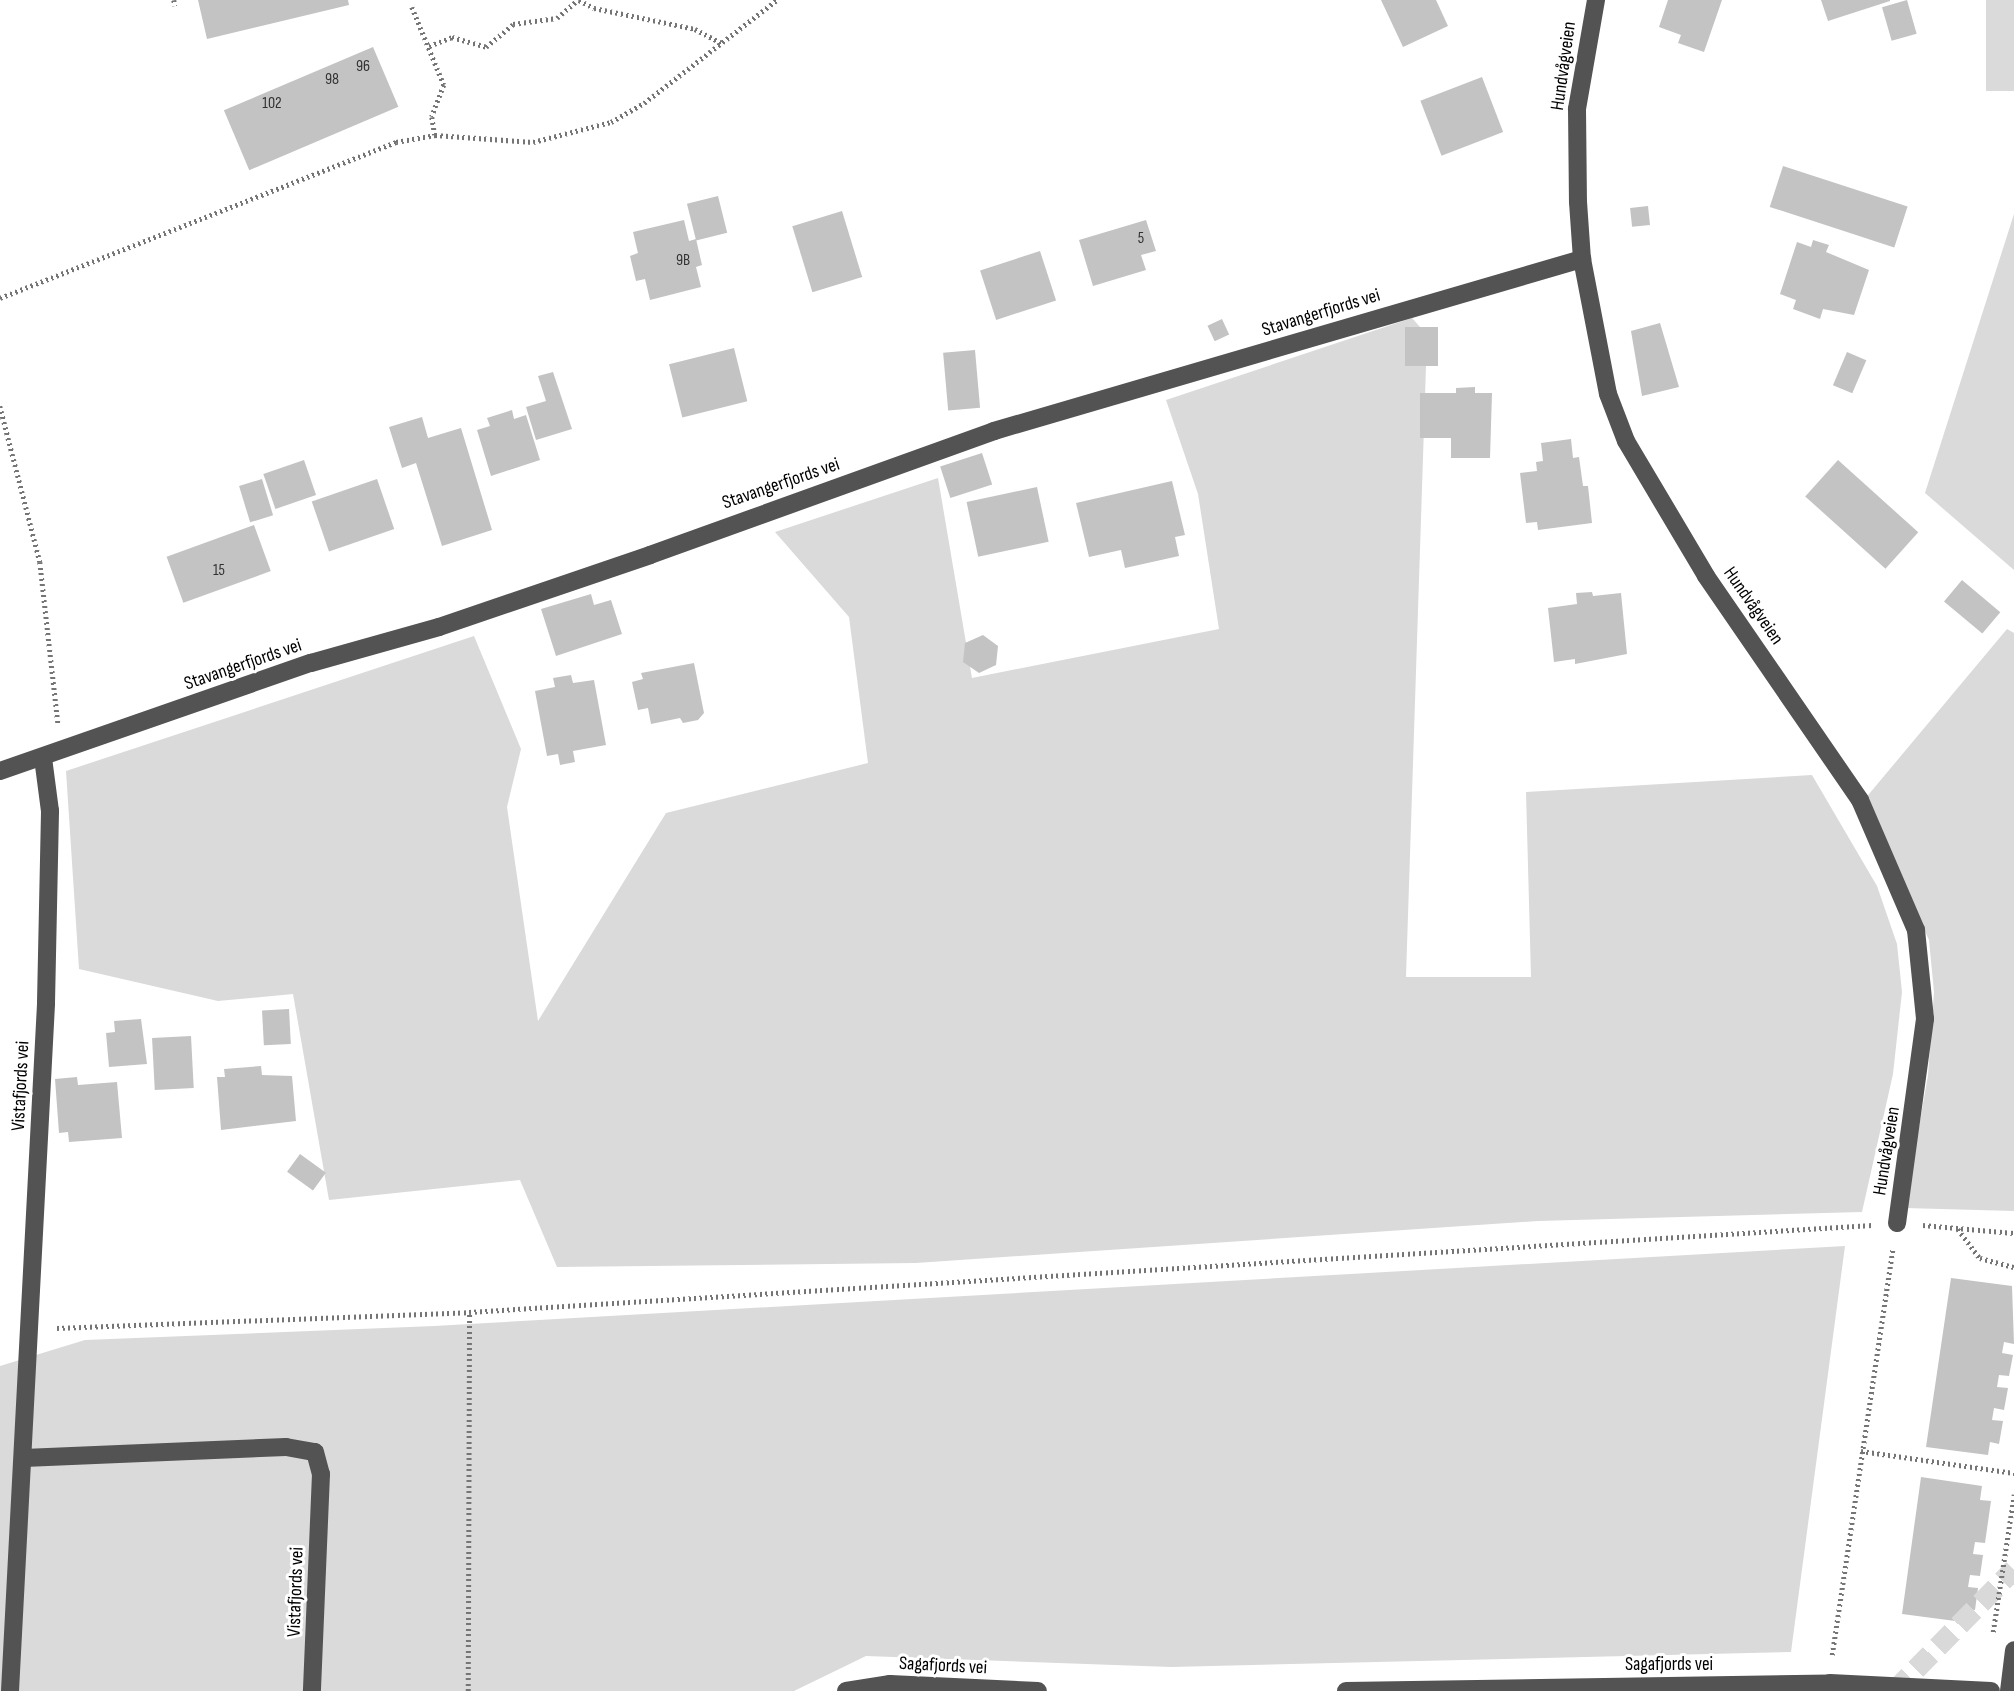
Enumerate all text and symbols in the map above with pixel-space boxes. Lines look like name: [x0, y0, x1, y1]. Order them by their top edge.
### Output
street label: Hundvågveien: [1546, 20, 1582, 112]
house number: 96: [356, 57, 370, 77]
house number: 98: [325, 70, 339, 90]
house number: 102: [262, 94, 282, 114]
house number: 5: [1138, 229, 1144, 249]
house number: 9B: [676, 251, 690, 271]
street label: Stavangerfjords vei: [1259, 284, 1383, 342]
street label: Stavangerfjords vei: [719, 453, 843, 515]
house number: 15: [213, 561, 225, 581]
street label: Hundvågveien: [1718, 563, 1788, 649]
street label: Stavangerfjords vei: [181, 634, 305, 696]
street label: Vistafjords vei: [7, 1040, 35, 1132]
street label: Hundvågveien: [1869, 1105, 1905, 1197]
street label: Vistafjords vei: [283, 1547, 309, 1637]
street label: Sagafjords vei: [898, 1652, 988, 1680]
street label: Sagafjords vei: [1625, 1654, 1713, 1676]

